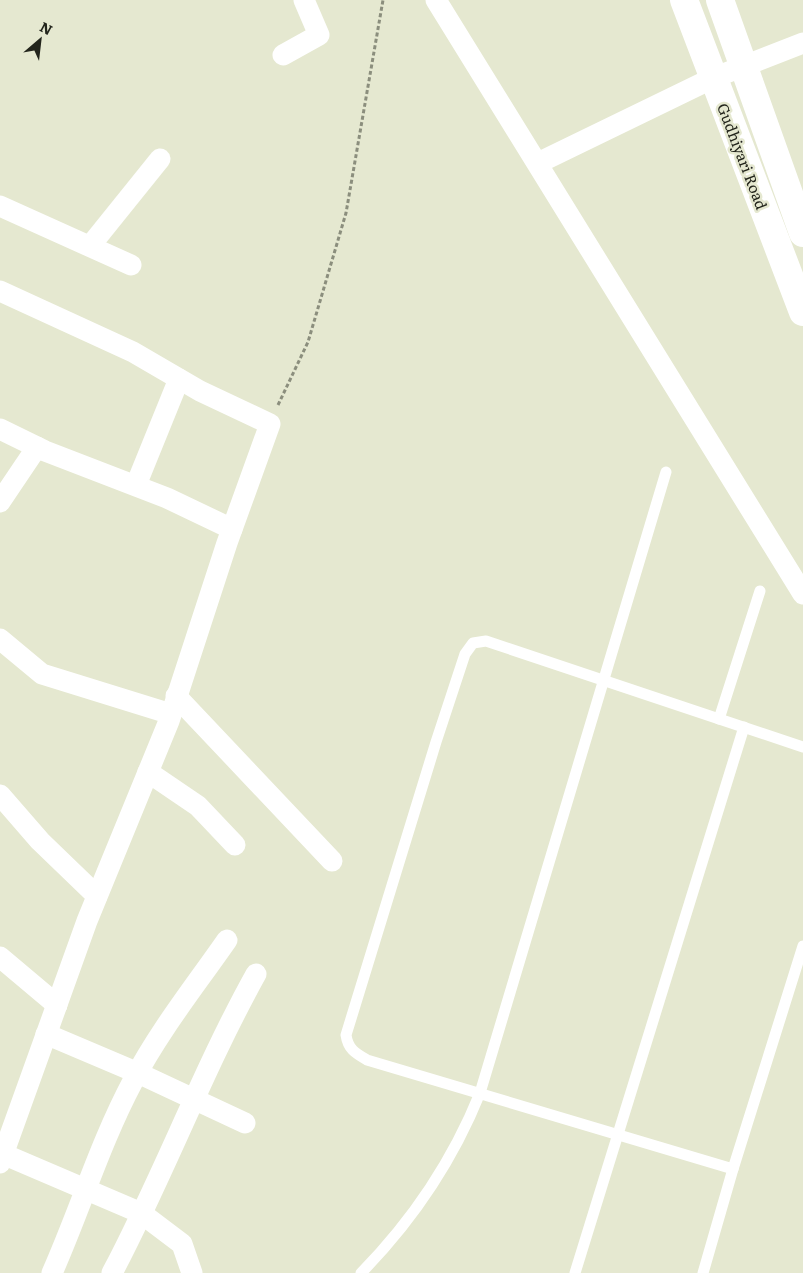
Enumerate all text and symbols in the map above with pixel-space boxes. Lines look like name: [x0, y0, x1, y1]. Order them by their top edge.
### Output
north arrow: [15, 15, 65, 65]
text: N: [37, 16, 57, 39]
street label: Gudhiyari Road: [712, 99, 774, 213]

